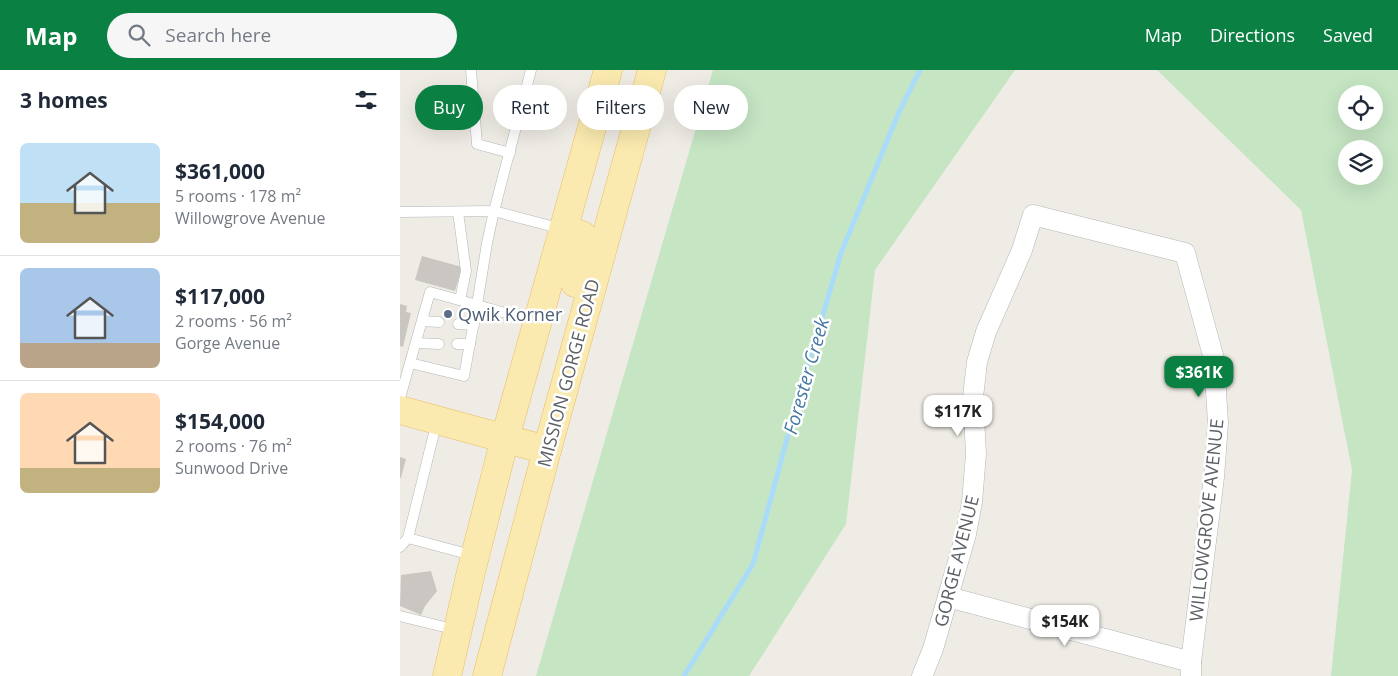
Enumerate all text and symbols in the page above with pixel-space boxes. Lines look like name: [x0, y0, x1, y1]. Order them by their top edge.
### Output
search box: [107, 13, 457, 58]
text: Map: [25, 19, 77, 52]
icon: search: [125, 21, 153, 49]
text: Search here: [165, 22, 271, 48]
text: Map: [1145, 23, 1182, 47]
text: Directions: [1210, 23, 1295, 47]
text: Saved: [1323, 23, 1373, 47]
chip: Buy: [415, 85, 483, 130]
chip: Rent: [493, 85, 567, 130]
chip: Filters: [577, 85, 664, 130]
chip: New: [674, 85, 748, 130]
map controls: [1338, 85, 1383, 185]
button: locate: [1338, 85, 1383, 130]
text: 3 homes: [20, 86, 108, 114]
icon: filters: [352, 86, 380, 114]
button: layers: [1338, 140, 1383, 185]
text: $361,000: [175, 157, 265, 185]
icon: home: [60, 163, 120, 223]
text: 5 rooms · 178 m²: [175, 185, 301, 207]
text: Willowgrove Avenue: [175, 207, 326, 229]
street label: MISSION GORGE ROAD: [531, 276, 605, 470]
text: $117,000: [175, 282, 265, 310]
icon: home: [60, 288, 120, 348]
place label: Qwik Korner: [458, 302, 563, 326]
marker: Qwik Korner: [442, 308, 454, 320]
text: 2 rooms · 56 m²: [175, 310, 292, 332]
water label: Forester Creek: [777, 314, 835, 437]
text: Gorge Avenue: [175, 332, 280, 354]
pin: $361K: [1164, 356, 1234, 398]
text: $361K: [1175, 361, 1223, 383]
pin: $117K: [923, 394, 993, 437]
text: $117K: [934, 400, 982, 422]
text: $154,000: [175, 407, 265, 435]
icon: home: [60, 413, 120, 473]
street label: WILLOWGROVE AVENUE: [1183, 418, 1229, 622]
text: 2 rooms · 76 m²: [175, 435, 292, 457]
text: Sunwood Drive: [175, 457, 288, 479]
street label: GORGE AVENUE: [928, 493, 984, 629]
pin: $154K: [1030, 604, 1100, 647]
text: $154K: [1041, 610, 1089, 632]

